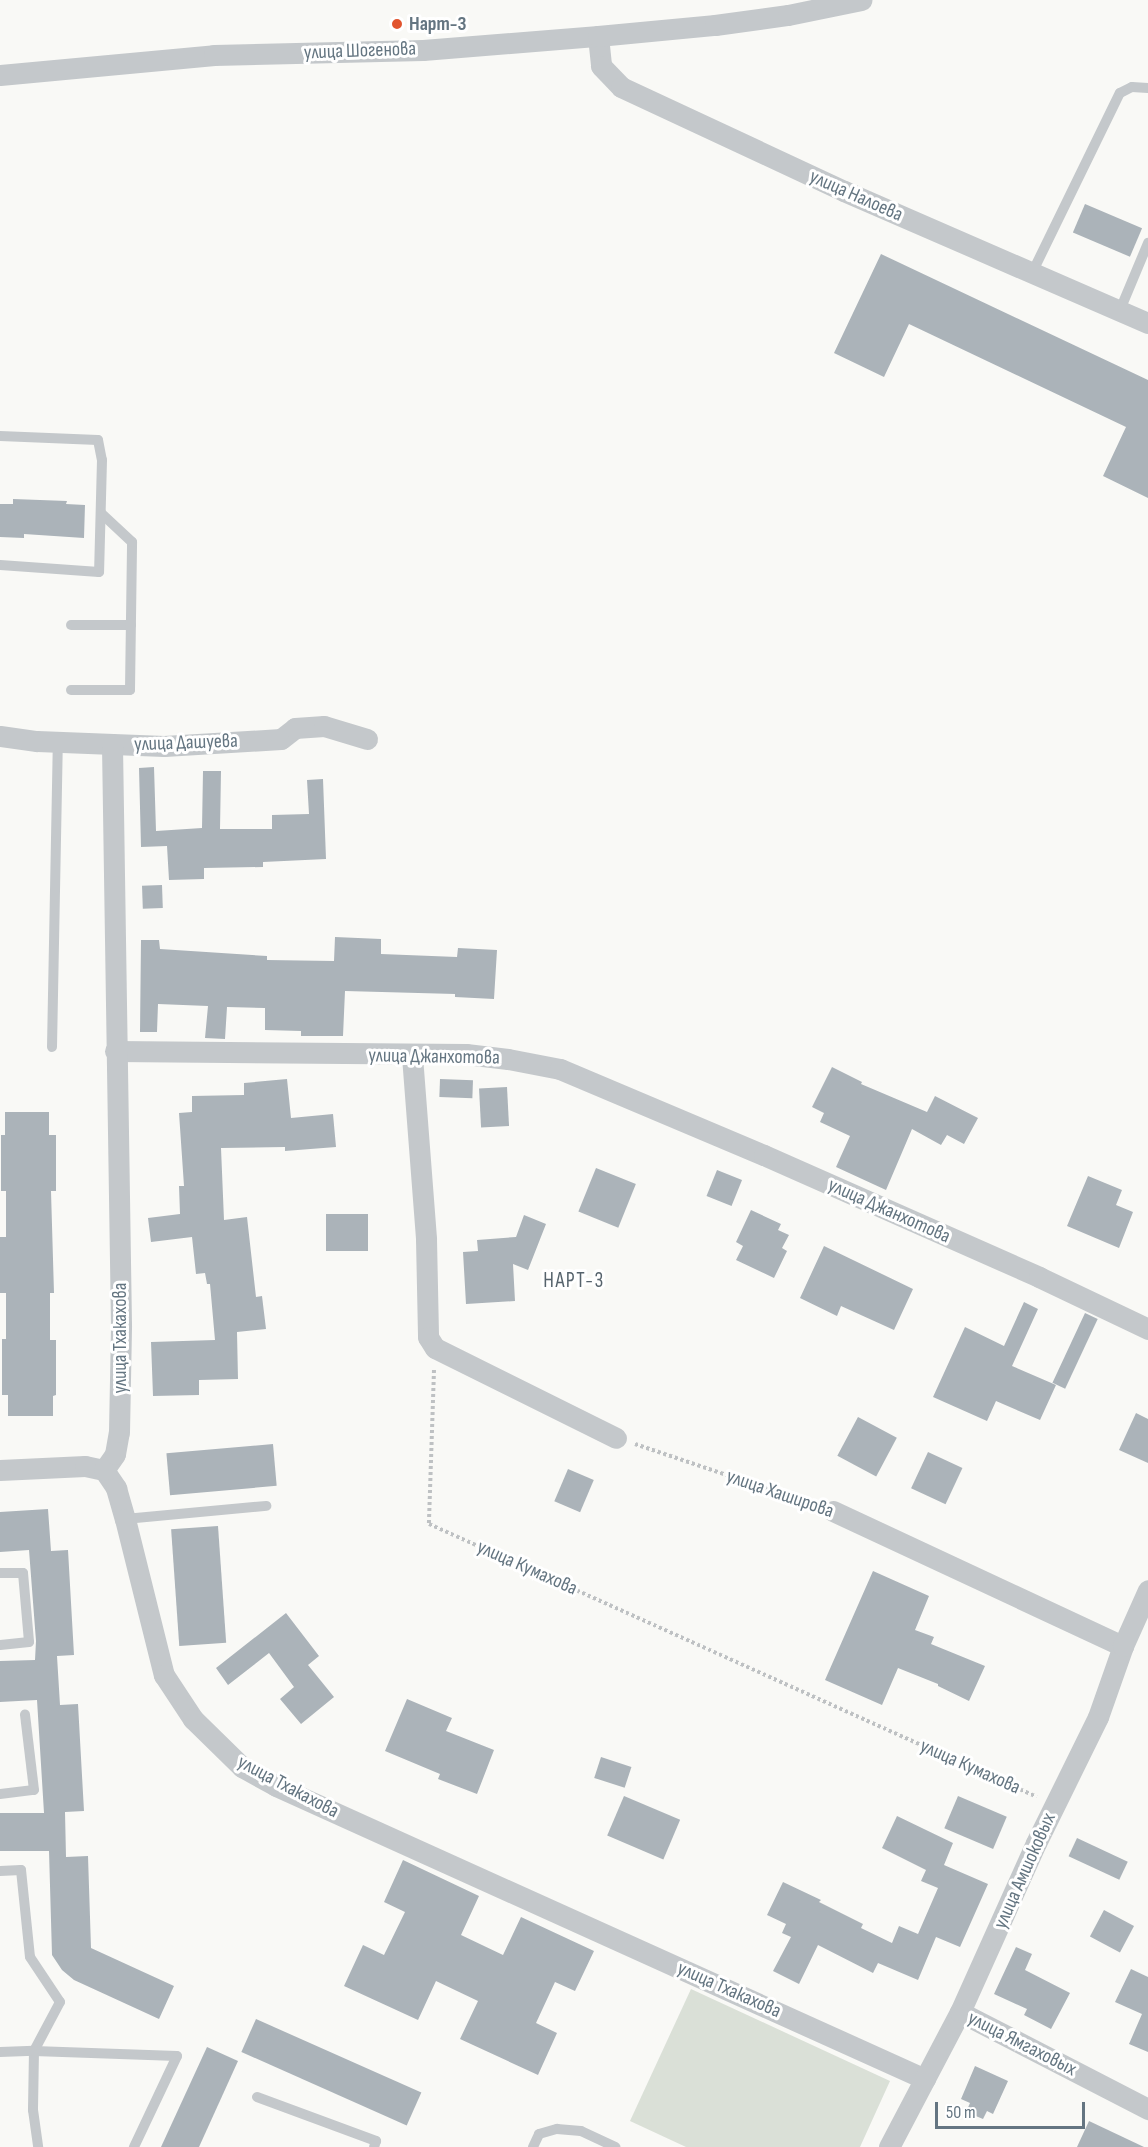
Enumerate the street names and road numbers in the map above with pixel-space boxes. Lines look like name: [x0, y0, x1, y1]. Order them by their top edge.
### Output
street label: улица Шогенова: [303, 37, 417, 65]
street label: улица Налоева: [806, 165, 906, 227]
street label: улица Дашуева: [134, 729, 238, 757]
street label: улица Джанхотова: [368, 1044, 500, 1070]
street label: улица Джанхотова: [824, 1173, 954, 1249]
street label: улица Тхакахова: [108, 1282, 132, 1394]
street label: улица Хаширова: [723, 1464, 837, 1524]
street label: улица Кумахова: [473, 1535, 581, 1601]
street label: улица Кумахова: [916, 1734, 1024, 1800]
street label: улица Тхакахова: [233, 1750, 343, 1824]
street label: улица Амшоковых: [989, 1809, 1061, 1933]
street label: улица Тхакахова: [673, 1956, 785, 2024]
street label: улица Ямгаховых: [964, 2006, 1080, 2082]

